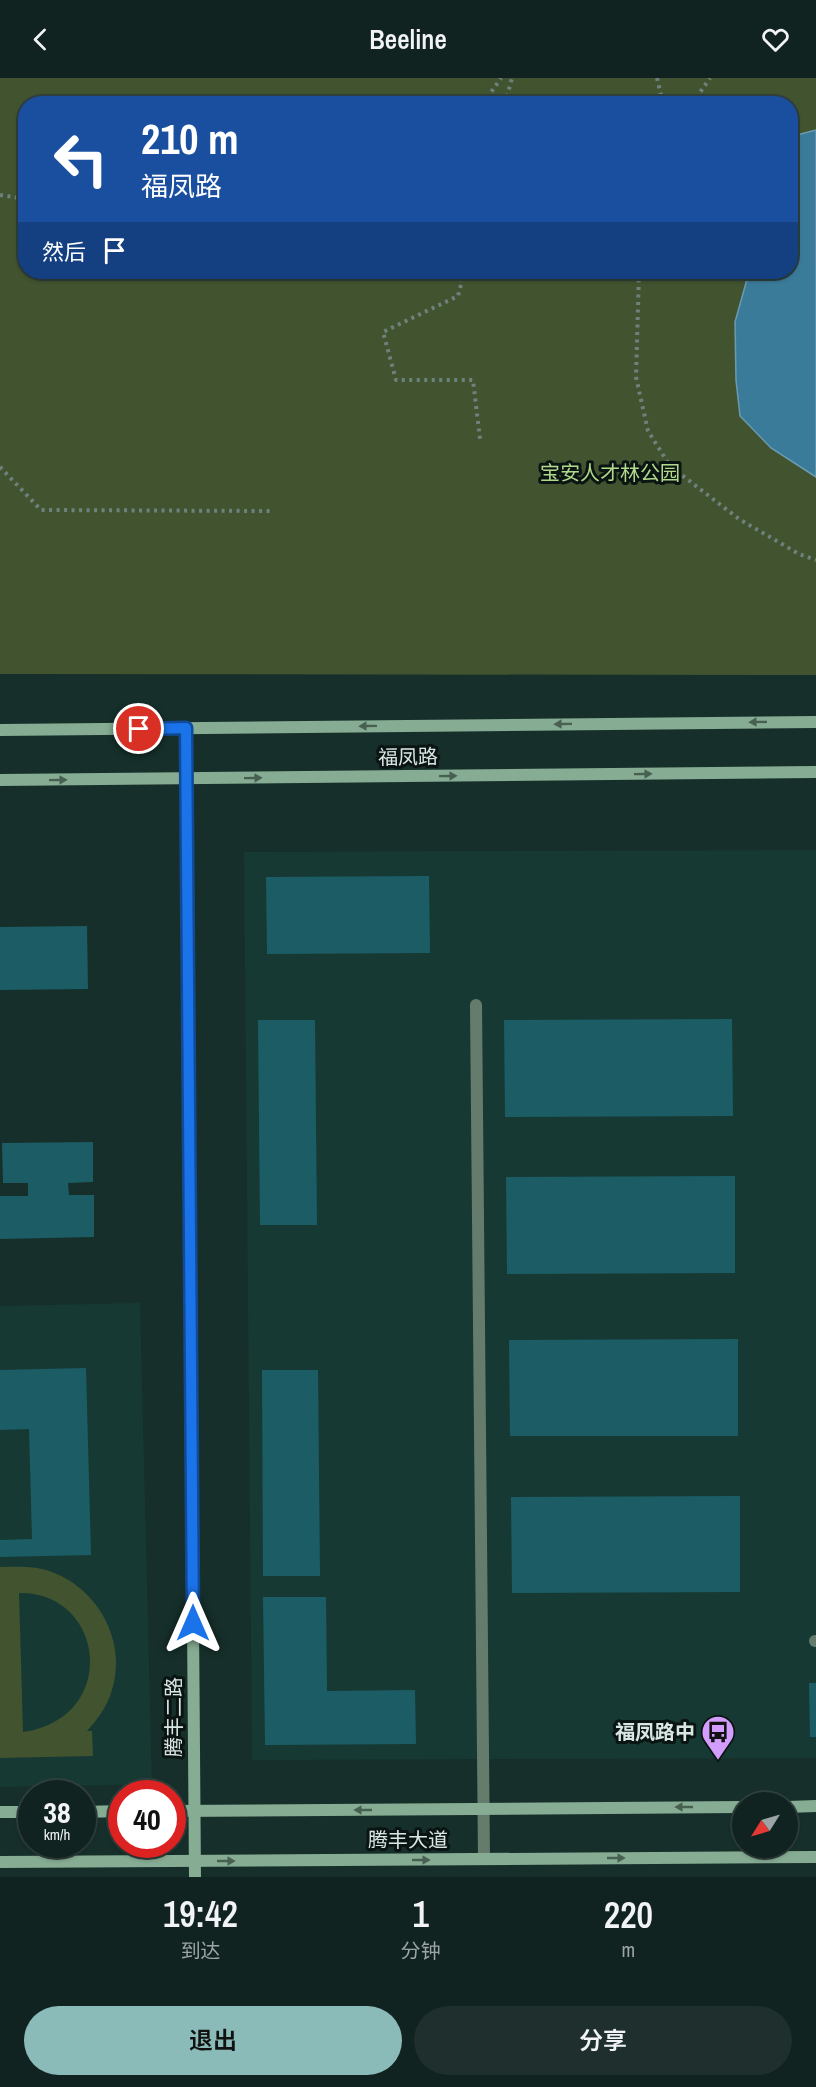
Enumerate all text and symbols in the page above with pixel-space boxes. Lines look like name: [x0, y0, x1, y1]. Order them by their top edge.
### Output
text: Beeline: [369, 21, 447, 57]
icon: back: [24, 23, 57, 56]
icon: heart: [759, 23, 792, 56]
text: 210 m: [141, 111, 239, 167]
icon: left: [42, 120, 120, 198]
text: 福凤路: [141, 168, 222, 204]
icon: arrive: [98, 234, 131, 267]
text: 然后: [42, 237, 86, 267]
park label: 宝安人才林公园: [540, 459, 680, 486]
pin: [113, 703, 164, 754]
icon: arrive: [122, 712, 155, 745]
one-way arrow: [748, 717, 767, 727]
one-way arrow: [553, 719, 572, 729]
one-way arrow: [358, 721, 377, 731]
street label: 福凤路: [378, 742, 438, 771]
one-way arrow: [634, 769, 653, 779]
one-way arrow: [439, 771, 458, 781]
one-way arrow: [244, 773, 263, 783]
one-way arrow: [49, 775, 68, 785]
position arrow: [161, 1591, 225, 1655]
street label: 腾丰二路: [160, 1677, 187, 1757]
bus stop icon: 福凤路中: [700, 1714, 736, 1761]
place label: 福凤路中: [615, 1718, 695, 1745]
speed limit sign: 40: [108, 1780, 186, 1858]
text: 38: [43, 1792, 71, 1832]
north arrow: [732, 1792, 798, 1858]
map controls: [732, 1792, 798, 1858]
one-way arrow: [675, 1802, 694, 1812]
one-way arrow: [354, 1805, 373, 1815]
text: km/h: [44, 1824, 70, 1845]
street label: 腾丰大道: [368, 1826, 448, 1853]
one-way arrow: [607, 1853, 626, 1863]
one-way arrow: [412, 1855, 431, 1865]
one-way arrow: [217, 1856, 236, 1866]
text: 19:42: [163, 1890, 238, 1938]
text: 1: [413, 1890, 429, 1938]
text: 220: [604, 1891, 653, 1939]
text: m: [622, 1936, 635, 1963]
text: 到达: [180, 1937, 220, 1964]
text: 分钟: [401, 1937, 441, 1964]
button: 退出: [24, 2006, 402, 2075]
button: 分享: [414, 2006, 792, 2075]

